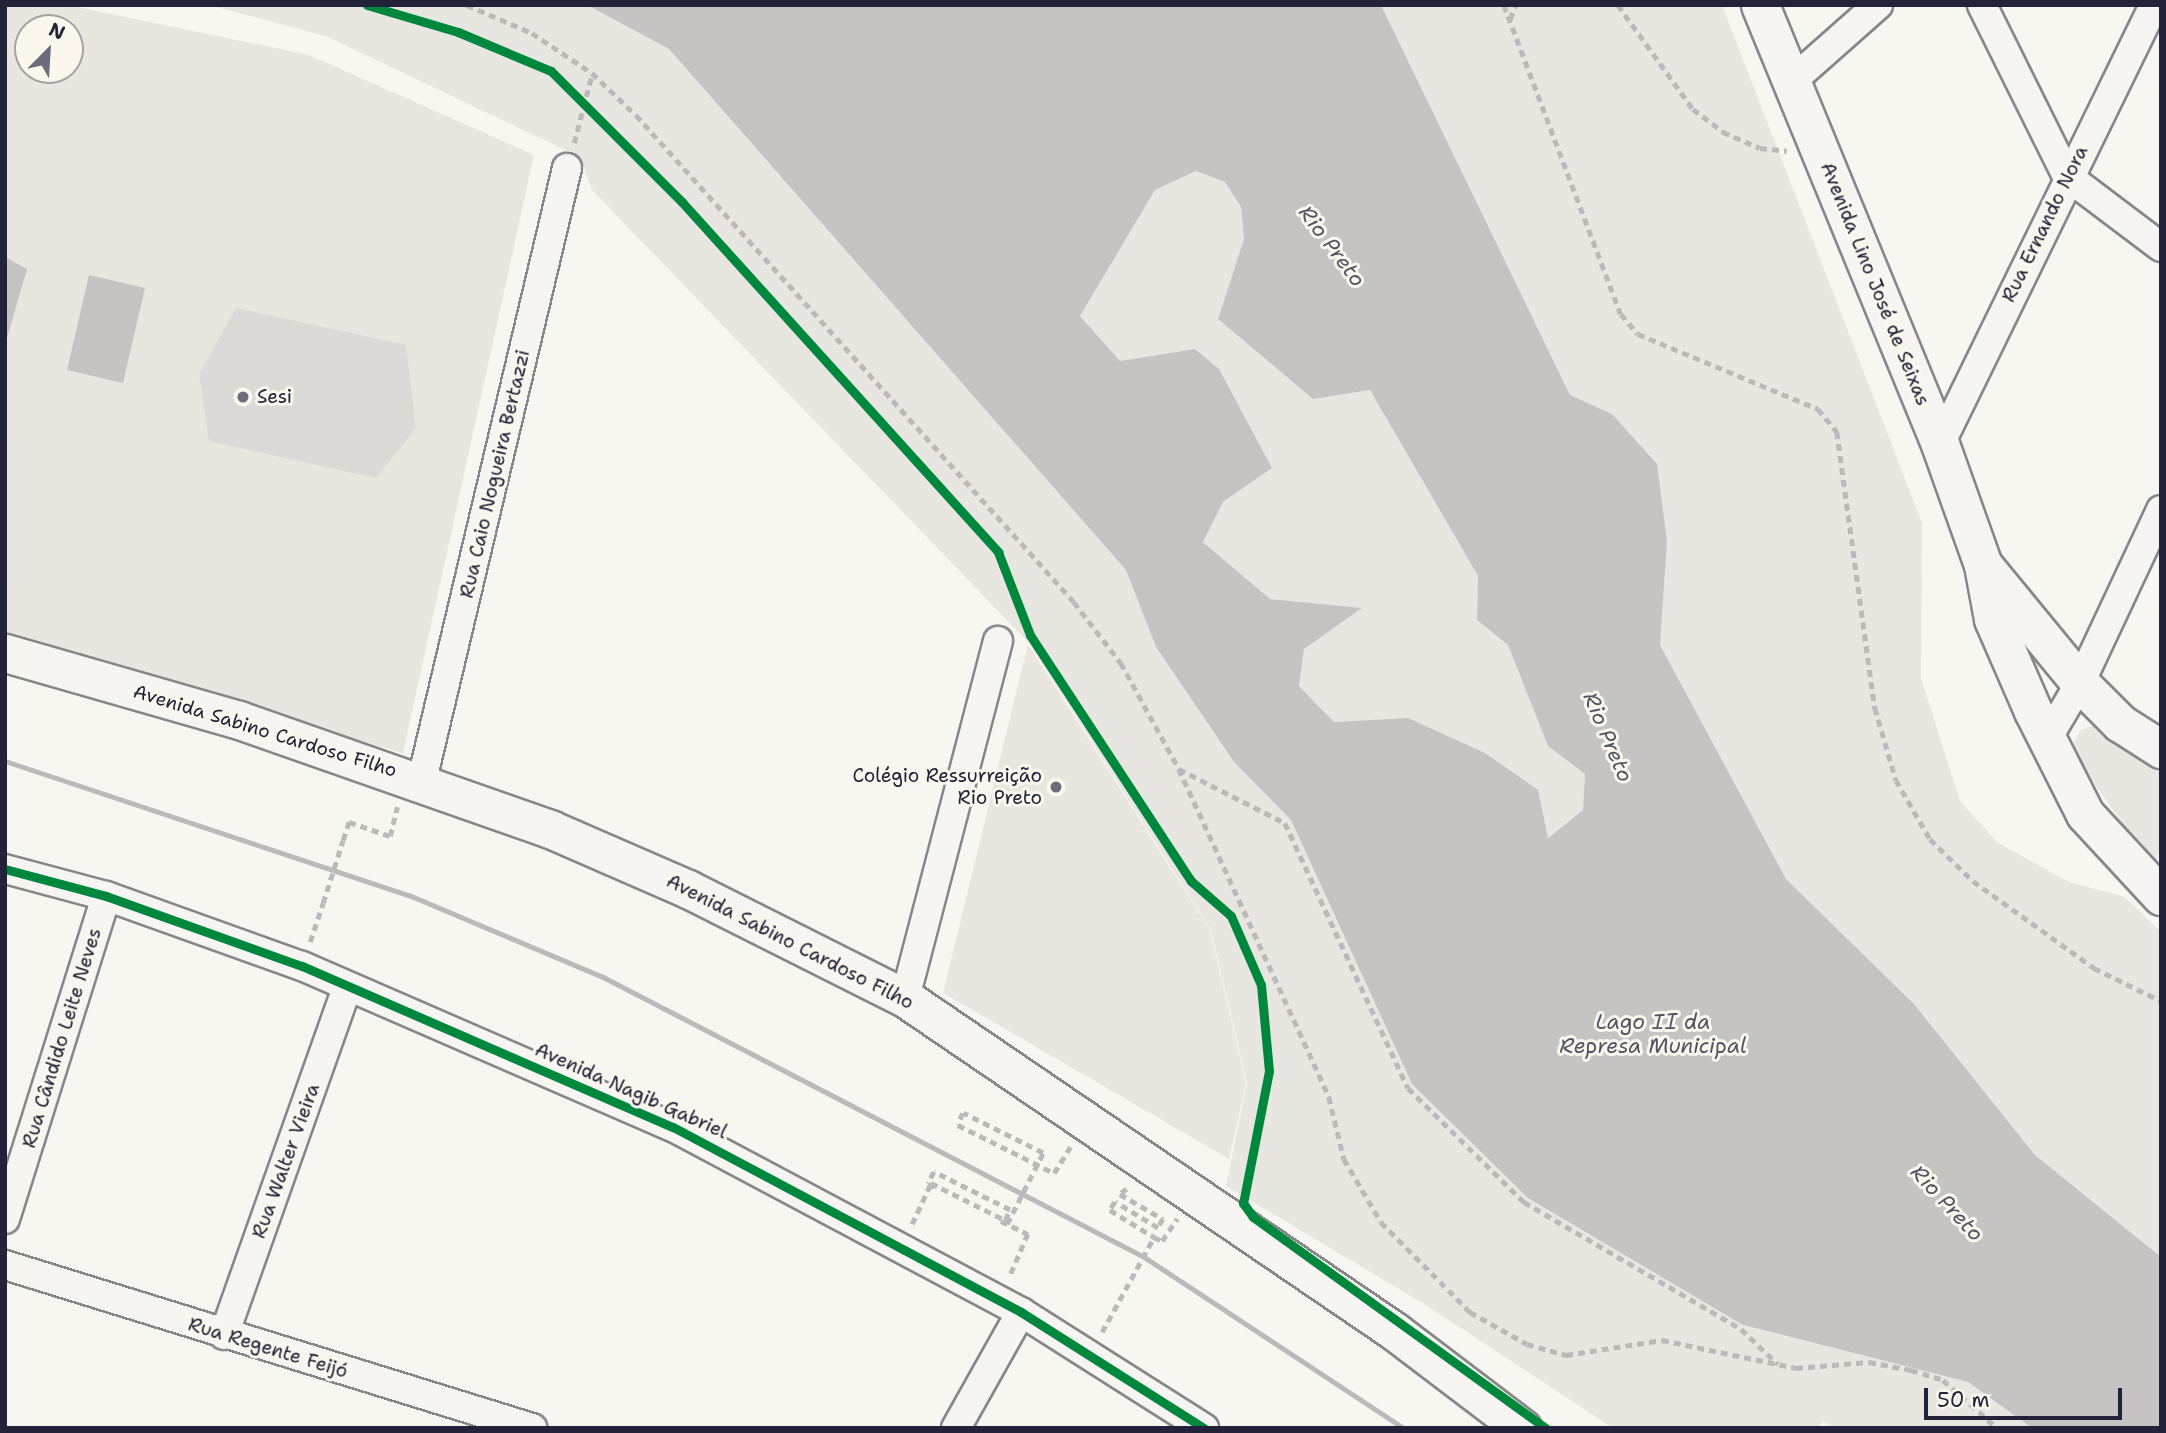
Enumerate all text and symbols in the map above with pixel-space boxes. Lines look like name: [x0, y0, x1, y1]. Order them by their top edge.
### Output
north arrow: [14, 14, 84, 84]
text: N: [45, 17, 69, 46]
street label: Rua Ernando Nora: [1997, 142, 2093, 306]
street label: Avenida Lino José de Seixas: [1816, 159, 1934, 409]
water label: Rio Preto: [1293, 201, 1371, 291]
street label: Rua Caio Nogueira Bertazzi: [455, 348, 535, 600]
place label: Sesi: [257, 386, 292, 408]
marker: Sesi: [235, 389, 251, 405]
street label: Avenida Sabino Cardoso Filho: [130, 680, 400, 782]
water label: Rio Preto: [1578, 688, 1638, 786]
place label: Colégio Ressurreição Rio Preto: [852, 765, 1042, 809]
marker: Colégio Ressurreição Rio Preto: [1048, 779, 1064, 795]
street label: Avenida Sabino Cardoso Filho: [663, 870, 917, 1014]
street label: Rua Cândido Leite Neves: [18, 925, 106, 1151]
water label: Lago II da Represa Municipal: [1559, 1009, 1747, 1059]
street label: Avenida Nagib Gabriel: [531, 1038, 731, 1144]
street label: Rua Walter Vieira: [247, 1080, 325, 1242]
water label: Rio Preto: [1905, 1160, 1989, 1246]
street label: Rua Regente Feijó: [186, 1313, 350, 1383]
scale bar: [1928, 1374, 2126, 1418]
text: 50 m: [1937, 1386, 1990, 1414]

